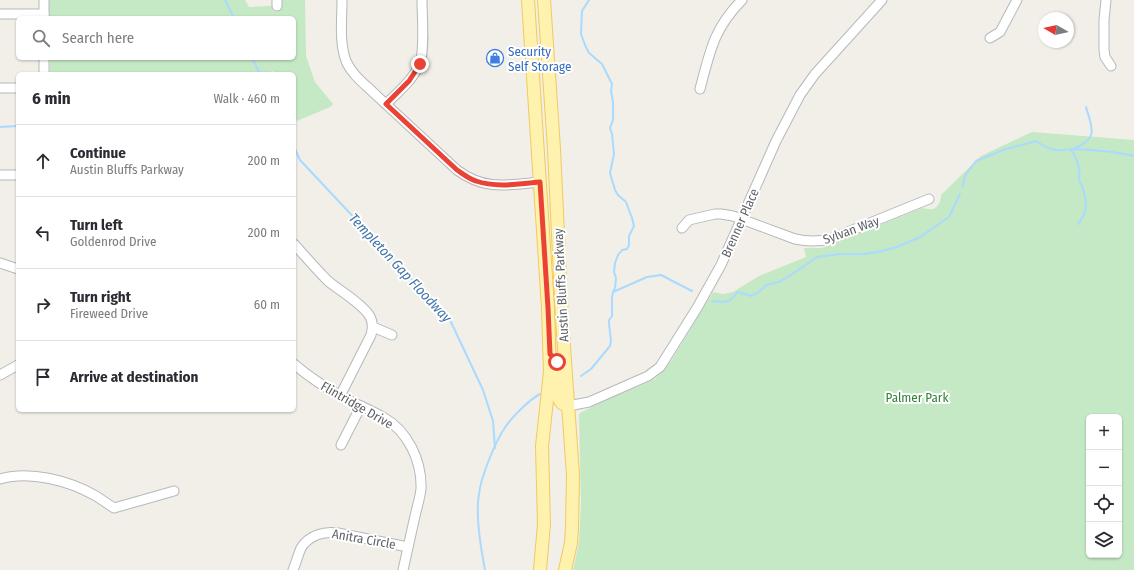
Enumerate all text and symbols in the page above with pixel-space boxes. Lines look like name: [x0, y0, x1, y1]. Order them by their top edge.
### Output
north arrow: [1038, 12, 1074, 48]
search box: [16, 16, 296, 60]
icon: search: [30, 27, 52, 49]
text: Search here: [62, 29, 134, 47]
place label: Security Self Storage: [508, 44, 571, 74]
shop icon: Security Self Storage: [485, 48, 505, 68]
route end: [411, 55, 429, 73]
text: 6 min: [32, 88, 71, 109]
text: Walk · 460 m: [213, 91, 280, 106]
text: Continue: [70, 144, 126, 162]
icon: ahead: [32, 150, 54, 172]
text: 200 m: [248, 153, 280, 168]
text: Austin Bluffs Parkway: [70, 162, 184, 177]
street label: Brenner Place: [718, 186, 762, 260]
water label: Templeton Gap Floodway: [345, 210, 455, 327]
street label: Sylvan Way: [821, 213, 881, 247]
text: Turn left: [70, 216, 123, 234]
icon: left: [32, 222, 54, 244]
text: 200 m: [248, 225, 280, 240]
street label: Austin Bluffs Parkway: [551, 228, 571, 342]
text: Goldenrod Drive: [70, 234, 156, 249]
text: Turn right: [70, 288, 131, 306]
icon: right: [32, 294, 54, 316]
text: 60 m: [254, 297, 280, 312]
text: Fireweed Drive: [70, 306, 148, 321]
route start: [548, 353, 566, 371]
icon: arrive: [32, 366, 54, 388]
text: Arrive at destination: [70, 368, 198, 386]
street label: Flintridge Drive: [318, 378, 396, 432]
park label: Palmer Park: [886, 390, 949, 405]
map controls: [1086, 414, 1122, 558]
button: +: [1086, 414, 1122, 450]
button: −: [1086, 450, 1122, 486]
button: locate: [1086, 486, 1122, 522]
button: layers: [1086, 522, 1122, 558]
street label: Anitra Circle: [331, 526, 397, 552]

